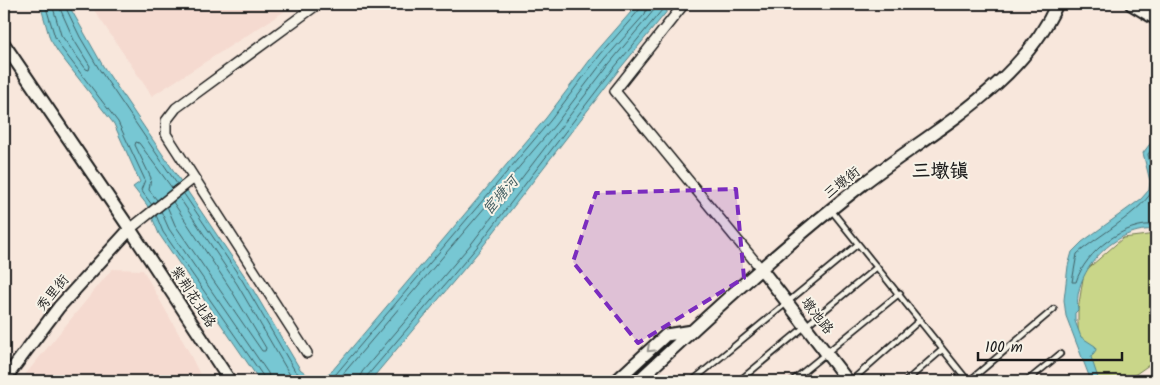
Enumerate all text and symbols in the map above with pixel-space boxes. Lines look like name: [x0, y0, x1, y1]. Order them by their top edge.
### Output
district label: 三墩镇: [911, 157, 969, 187]
street label: 三墩街: [819, 161, 865, 205]
water label: 宦塘河: [477, 169, 527, 221]
street label: 紫荆花北路: [165, 262, 221, 332]
street label: 秀里街: [31, 270, 75, 316]
street label: 墩池路: [795, 293, 839, 339]
scale bar: [978, 330, 1121, 362]
text: 100 m: [985, 336, 1023, 360]
one-way arrow: [647, 343, 656, 352]

